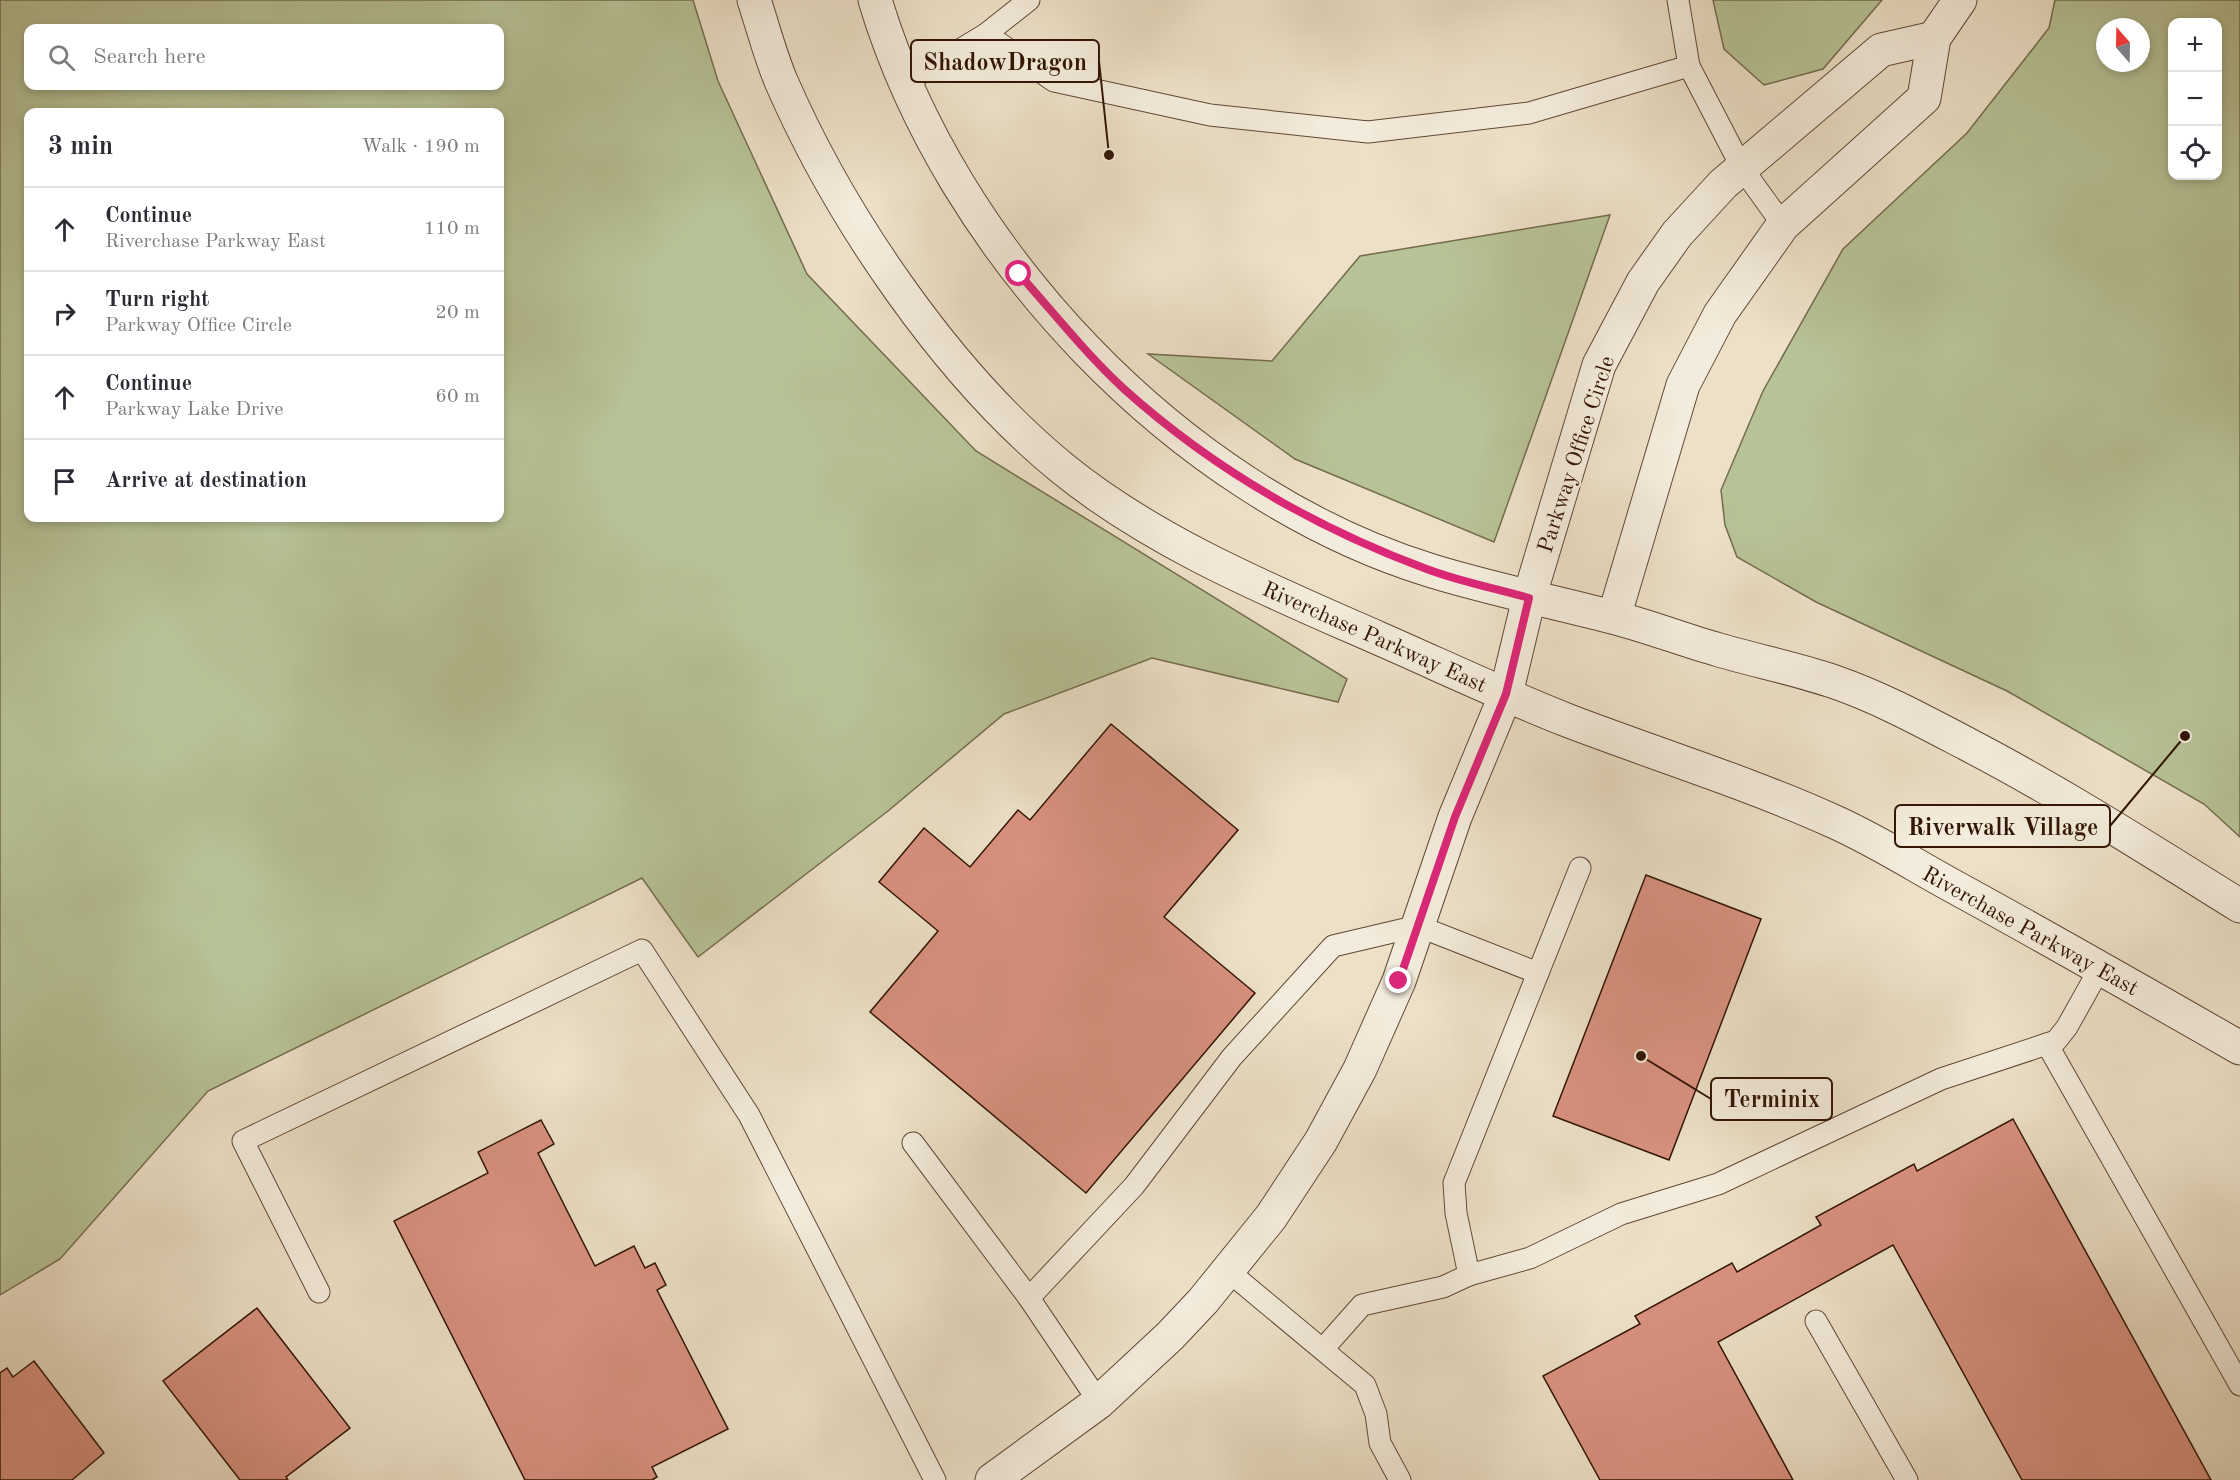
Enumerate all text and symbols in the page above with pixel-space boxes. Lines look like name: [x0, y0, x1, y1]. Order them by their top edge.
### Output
north arrow: [2096, 18, 2150, 72]
map controls: [2168, 18, 2222, 180]
button: +: [2168, 18, 2222, 72]
search box: [24, 24, 504, 90]
callout: ShadowDragon: [911, 40, 1099, 82]
icon: search: [45, 41, 78, 74]
text: Search here: [93, 46, 206, 68]
text: ShadowDragon: [923, 52, 1087, 76]
button: −: [2168, 72, 2222, 126]
button: locate: [2168, 126, 2222, 180]
text: 3 min: [48, 134, 113, 160]
text: Walk · 190 m: [361, 137, 480, 157]
text: Continue: [105, 205, 192, 227]
icon: ahead: [48, 213, 81, 246]
text: 110 m: [424, 219, 480, 239]
text: Riverchase Parkway East: [105, 232, 326, 252]
route start: [1005, 260, 1031, 286]
text: Turn right: [105, 289, 209, 311]
icon: right: [48, 297, 81, 330]
text: 20 m: [435, 303, 480, 323]
text: Parkway Office Circle: [105, 316, 292, 336]
street label: Parkway Office Circle: [1535, 353, 1619, 556]
text: Continue: [105, 373, 192, 395]
icon: ahead: [48, 381, 81, 414]
text: 60 m: [435, 387, 480, 407]
text: Parkway Lake Drive: [105, 400, 283, 420]
icon: arrive: [48, 465, 81, 498]
text: Arrive at destination: [105, 470, 307, 492]
street label: Riverchase Parkway East: [1259, 578, 1490, 697]
callout: Riverwalk Village: [1895, 805, 2110, 847]
text: Riverwalk Village: [1908, 817, 2098, 841]
street label: Riverchase Parkway East: [1918, 863, 2142, 1000]
route end: [1385, 967, 1411, 993]
callout: Terminix: [1711, 1078, 1832, 1120]
text: Terminix: [1724, 1089, 1820, 1113]

